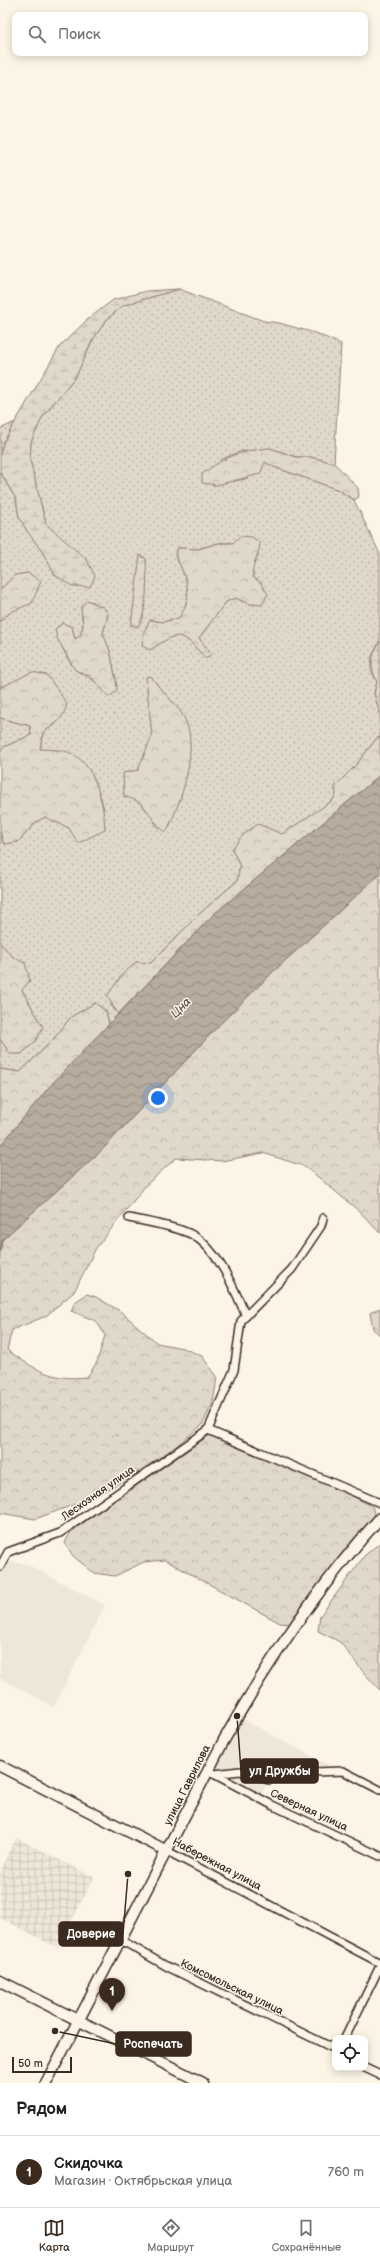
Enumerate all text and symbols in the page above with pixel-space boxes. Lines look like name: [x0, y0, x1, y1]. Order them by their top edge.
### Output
search box: [12, 12, 368, 56]
icon: search: [26, 23, 48, 45]
text: Поиск: [58, 25, 101, 44]
water label: Цна: [168, 994, 194, 1022]
your location: [148, 1088, 168, 1108]
street label: Лесхозная улица: [58, 1463, 138, 1524]
street label: улица Гаврилова: [161, 1742, 213, 1827]
callout: ул Дружбы: [241, 1759, 318, 1783]
text: ул Дружбы: [249, 1764, 311, 1779]
street label: Северная улица: [268, 1786, 350, 1834]
street label: Набережная улица: [170, 1835, 264, 1893]
callout: Доверие: [59, 1922, 123, 1946]
text: Доверие: [67, 1927, 116, 1942]
street label: Комсомольская улица: [178, 1956, 286, 2018]
pin: 1: [99, 1978, 125, 2011]
callout: Роспечать: [116, 2032, 191, 2056]
map controls: [332, 2035, 368, 2071]
button: locate: [332, 2035, 368, 2071]
text: Роспечать: [123, 2037, 184, 2052]
scale bar: [12, 2055, 72, 2074]
text: 50 m: [18, 2057, 43, 2070]
text: Рядом: [16, 2099, 67, 2119]
text: Скидочка: [54, 2154, 123, 2173]
text: 1: [26, 2164, 32, 2180]
text: 760 m: [328, 2164, 364, 2180]
text: Магазин · Октябрьская улица: [54, 2173, 232, 2189]
tab: Карта: [39, 2217, 70, 2254]
tab: Маршрут: [147, 2217, 194, 2254]
tab: Сохранённые: [272, 2217, 341, 2254]

